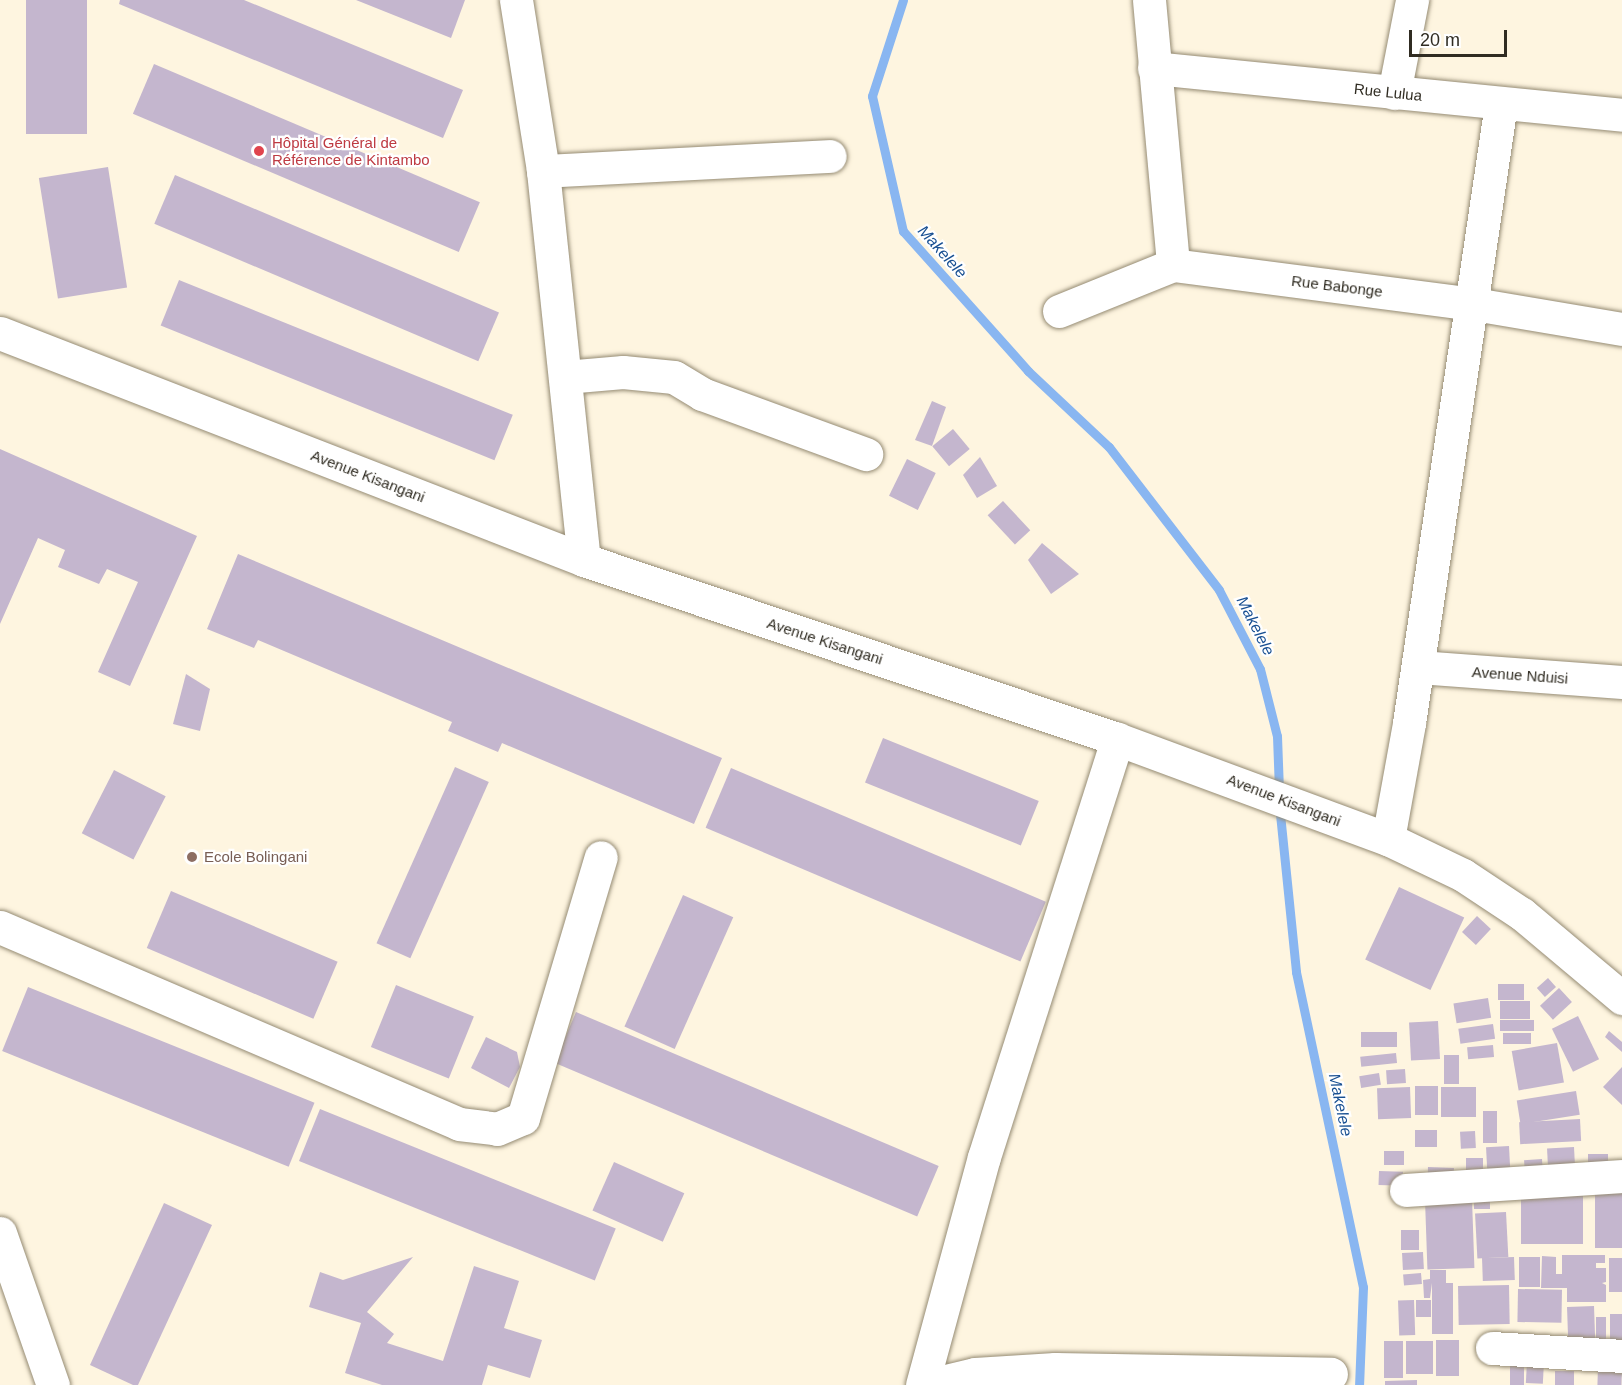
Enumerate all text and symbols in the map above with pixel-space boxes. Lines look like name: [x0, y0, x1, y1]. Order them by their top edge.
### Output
scale bar: [1412, 18, 1510, 56]
text: 20 m: [1420, 30, 1460, 50]
street label: Rue Lulua: [1353, 79, 1423, 105]
place label: Hôpital Général de Référence de Kintambo: [272, 133, 430, 168]
marker: Hôpital Général de Référence de Kintambo: [250, 142, 268, 160]
water label: Makelele: [913, 222, 971, 282]
street label: Rue Babonge: [1290, 271, 1384, 301]
street label: Avenue Kisangani: [308, 446, 428, 506]
water label: Makelele: [1232, 593, 1278, 659]
street label: Avenue Kisangani: [765, 614, 885, 668]
street label: Avenue Nduisi: [1471, 663, 1569, 687]
street label: Avenue Kisangani: [1224, 770, 1344, 830]
place label: Ecole Bolingani: [204, 848, 307, 866]
marker: Ecole Bolingani: [185, 850, 199, 864]
water label: Makelele: [1324, 1072, 1356, 1138]

